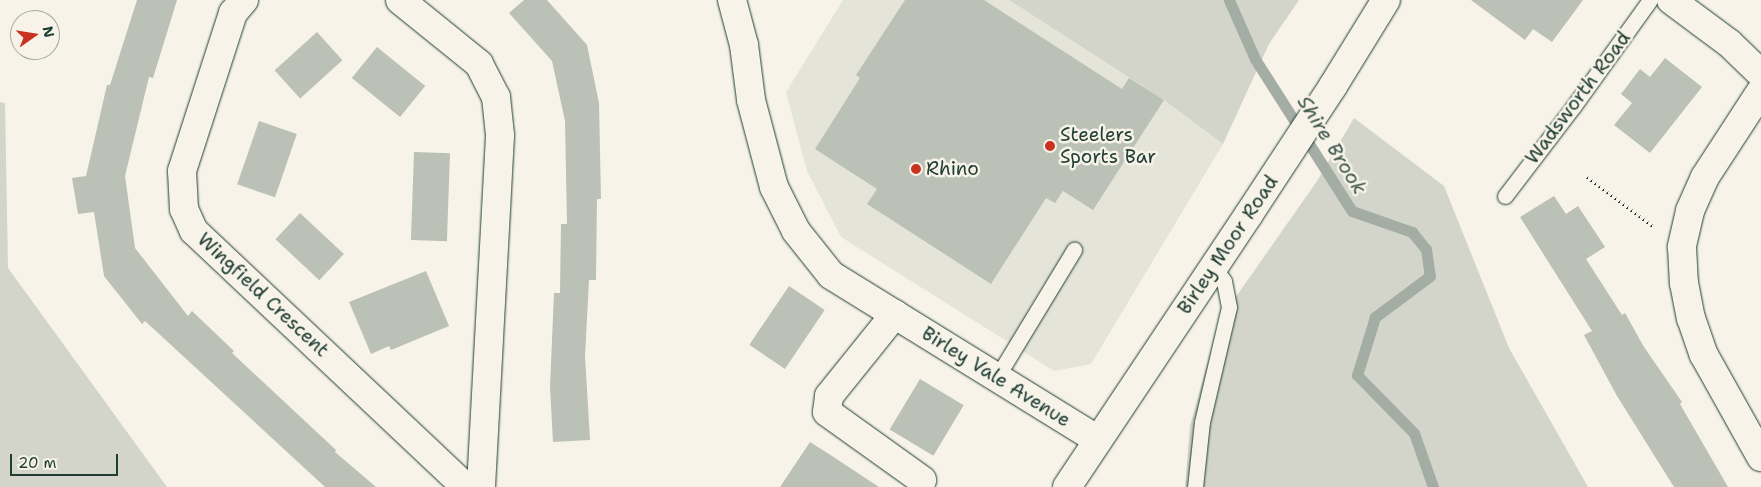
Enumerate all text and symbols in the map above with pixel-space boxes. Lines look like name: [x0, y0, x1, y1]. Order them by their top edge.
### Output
north arrow: [10, 10, 60, 60]
text: N: [39, 24, 59, 39]
street label: Wadsworth Road: [1521, 27, 1635, 169]
water label: Shire Brook: [1292, 91, 1372, 199]
place label: Steelers Sports Bar: [1060, 124, 1156, 168]
marker: Steelers Sports Bar: [1044, 140, 1056, 152]
place label: Rhino: [926, 158, 979, 180]
marker: Rhino: [910, 163, 922, 175]
street label: Birley Moor Road: [1173, 171, 1283, 319]
street label: Wingfield Crescent: [193, 228, 333, 362]
street label: Birley Vale Avenue: [917, 322, 1075, 432]
scale bar: [12, 444, 120, 476]
text: 20 m: [18, 453, 57, 473]

